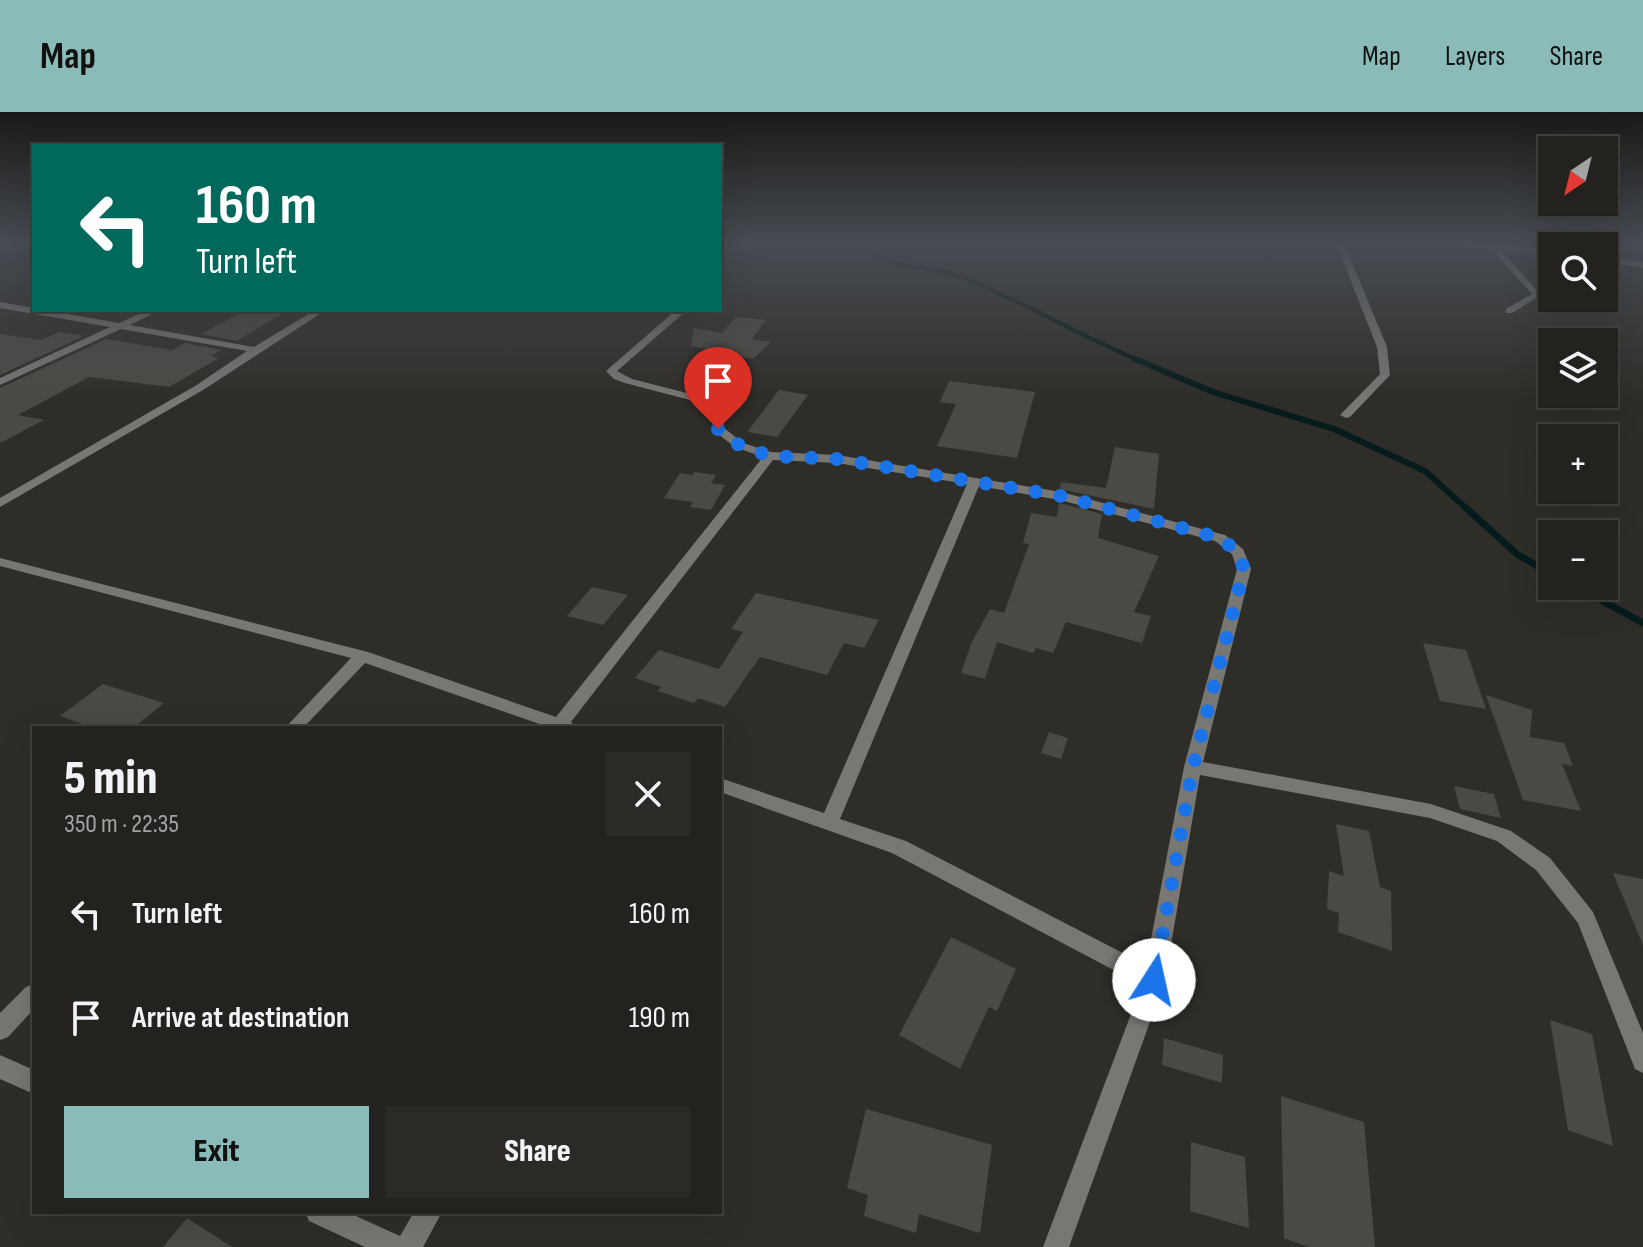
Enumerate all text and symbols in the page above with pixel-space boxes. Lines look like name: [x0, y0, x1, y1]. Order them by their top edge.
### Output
text: Map: [40, 34, 96, 79]
text: Map: [1362, 40, 1401, 73]
text: Layers: [1445, 40, 1505, 73]
text: Share: [1549, 40, 1603, 73]
north arrow: [1538, 136, 1618, 216]
map controls: [1538, 136, 1618, 600]
text: 160 m: [196, 173, 317, 240]
icon: left: [64, 176, 168, 280]
button: search: [1538, 232, 1618, 312]
text: Turn left: [196, 241, 297, 284]
button: layers: [1538, 328, 1618, 408]
pin: [684, 347, 752, 429]
icon: arrive: [696, 359, 740, 403]
button: +: [1538, 424, 1618, 504]
button: −: [1538, 520, 1618, 600]
text: 5 min: [64, 750, 157, 807]
button: close: [606, 752, 690, 836]
text: 350 m · 22:35: [64, 809, 179, 840]
icon: left: [64, 892, 108, 936]
text: Turn left: [132, 896, 222, 932]
text: 160 m: [629, 896, 690, 932]
position arrow: [1112, 938, 1196, 1022]
icon: arrive: [64, 996, 108, 1040]
text: Arrive at destination: [132, 1000, 349, 1036]
text: 190 m: [629, 1000, 690, 1036]
button: Exit: [64, 1106, 369, 1198]
button: Share: [385, 1106, 690, 1198]

